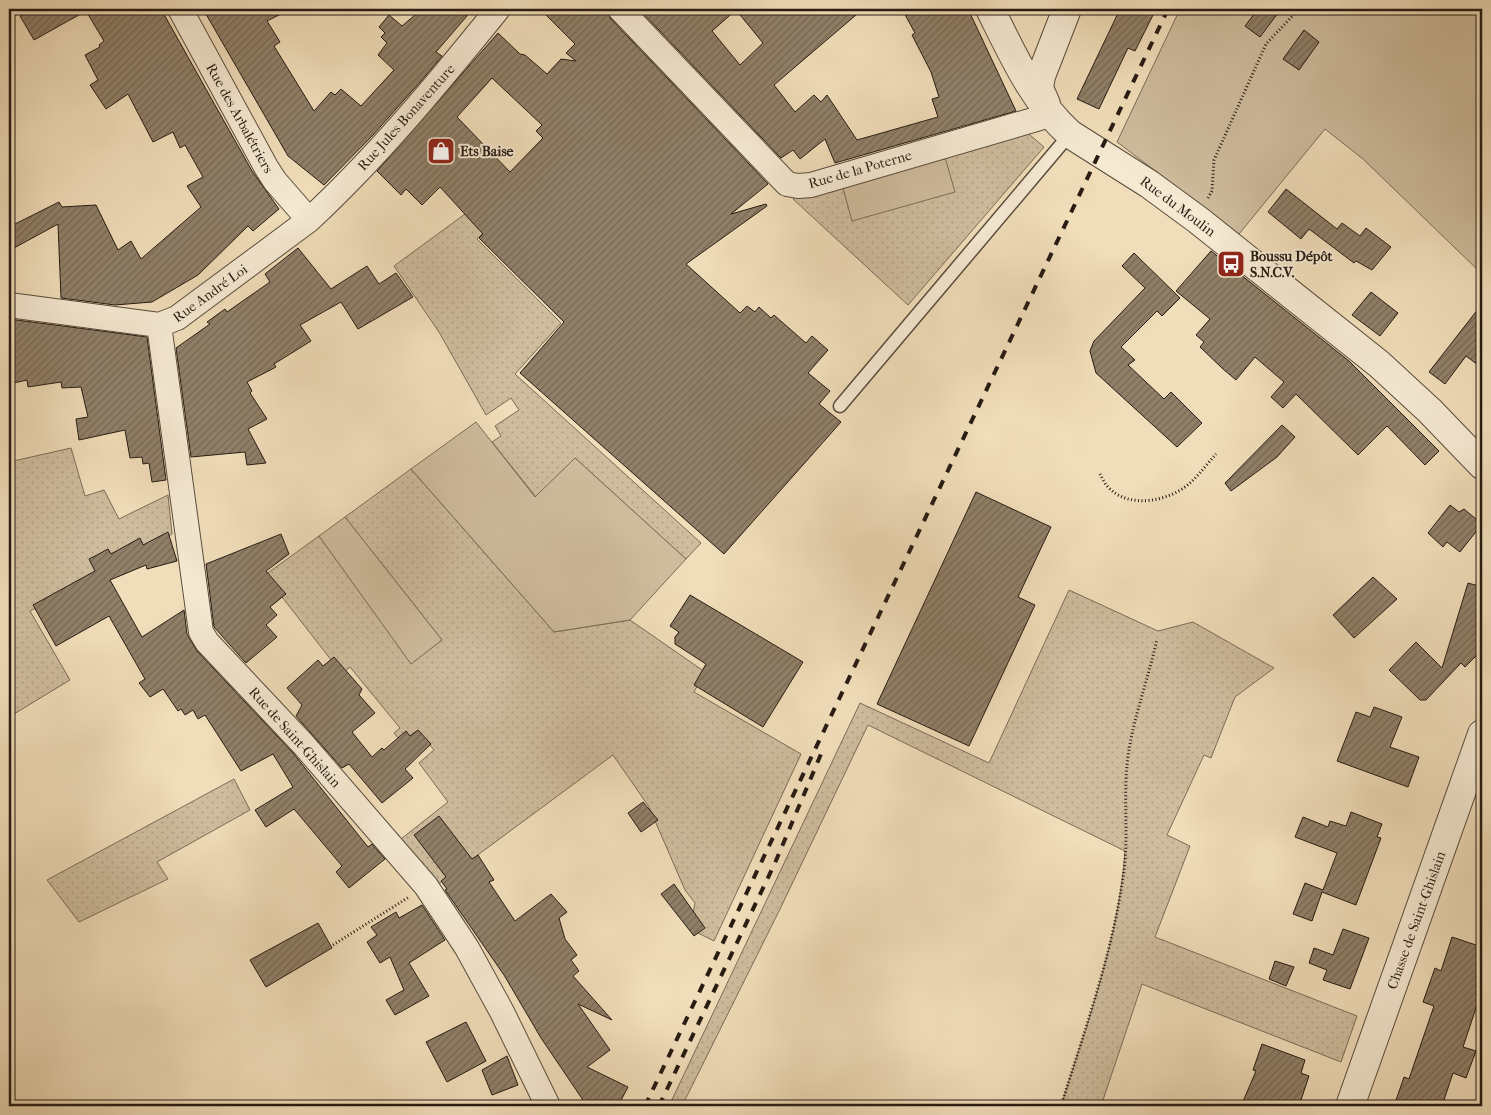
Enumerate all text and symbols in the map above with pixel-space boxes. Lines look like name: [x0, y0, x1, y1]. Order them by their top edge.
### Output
street label: Rue des Arbalétriers: [202, 60, 277, 176]
street label: Rue Jules Bonaventure: [354, 61, 459, 174]
shop icon: Ets Baise: [426, 136, 456, 166]
place label: Ets Baise: [460, 143, 514, 160]
street label: Rue de la Poterne: [807, 147, 914, 192]
street label: Rue du Moulin: [1137, 173, 1219, 240]
place label: Boussu Dépôt S.N.C.V.: [1250, 248, 1333, 281]
bus stop icon: Boussu Dépôt S.N.C.V.: [1216, 249, 1246, 279]
street label: Rue André Loi: [170, 261, 251, 326]
street label: Rue de Saint-Ghislain: [245, 684, 344, 791]
street label: Chasse de Saint-Ghislain: [1384, 849, 1449, 992]

